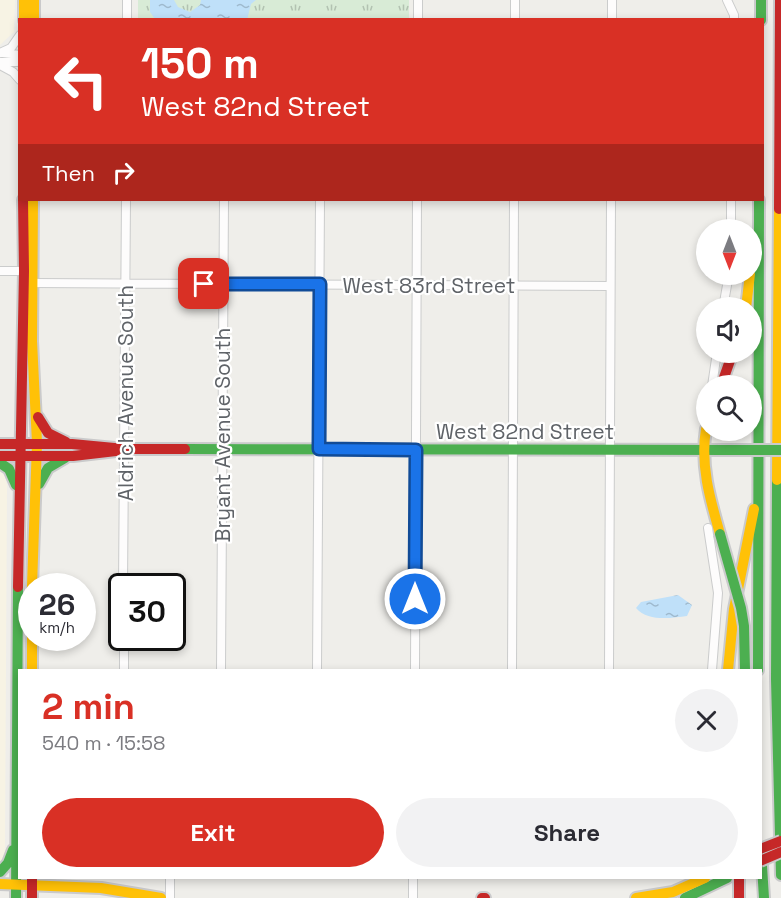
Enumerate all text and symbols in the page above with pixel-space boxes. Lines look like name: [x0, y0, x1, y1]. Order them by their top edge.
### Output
text: 150 m: [141, 37, 259, 90]
icon: left: [42, 42, 120, 120]
text: West 82nd Street: [141, 89, 370, 124]
icon: right: [107, 156, 140, 189]
text: Then: [42, 159, 95, 187]
north arrow: [696, 219, 762, 285]
map controls: [696, 219, 762, 441]
pin: [178, 258, 229, 309]
icon: arrive: [187, 267, 220, 300]
street label: West 83rd Street: [343, 272, 515, 299]
street label: Aldrich Avenue South: [112, 285, 139, 501]
button: sound: [696, 297, 762, 363]
street label: Bryant Avenue South: [209, 328, 236, 542]
button: search: [696, 375, 762, 441]
street label: West 82nd Street: [436, 418, 614, 445]
position arrow: [383, 567, 447, 631]
speed limit sign: 30: [108, 573, 186, 651]
text: 26: [39, 585, 75, 624]
text: km/h: [39, 618, 75, 637]
text: 2 min: [42, 684, 135, 730]
button: close: [675, 689, 738, 752]
text: 540 m · 15:58: [42, 730, 166, 756]
button: Exit: [42, 798, 384, 867]
button: Share: [396, 798, 738, 867]

